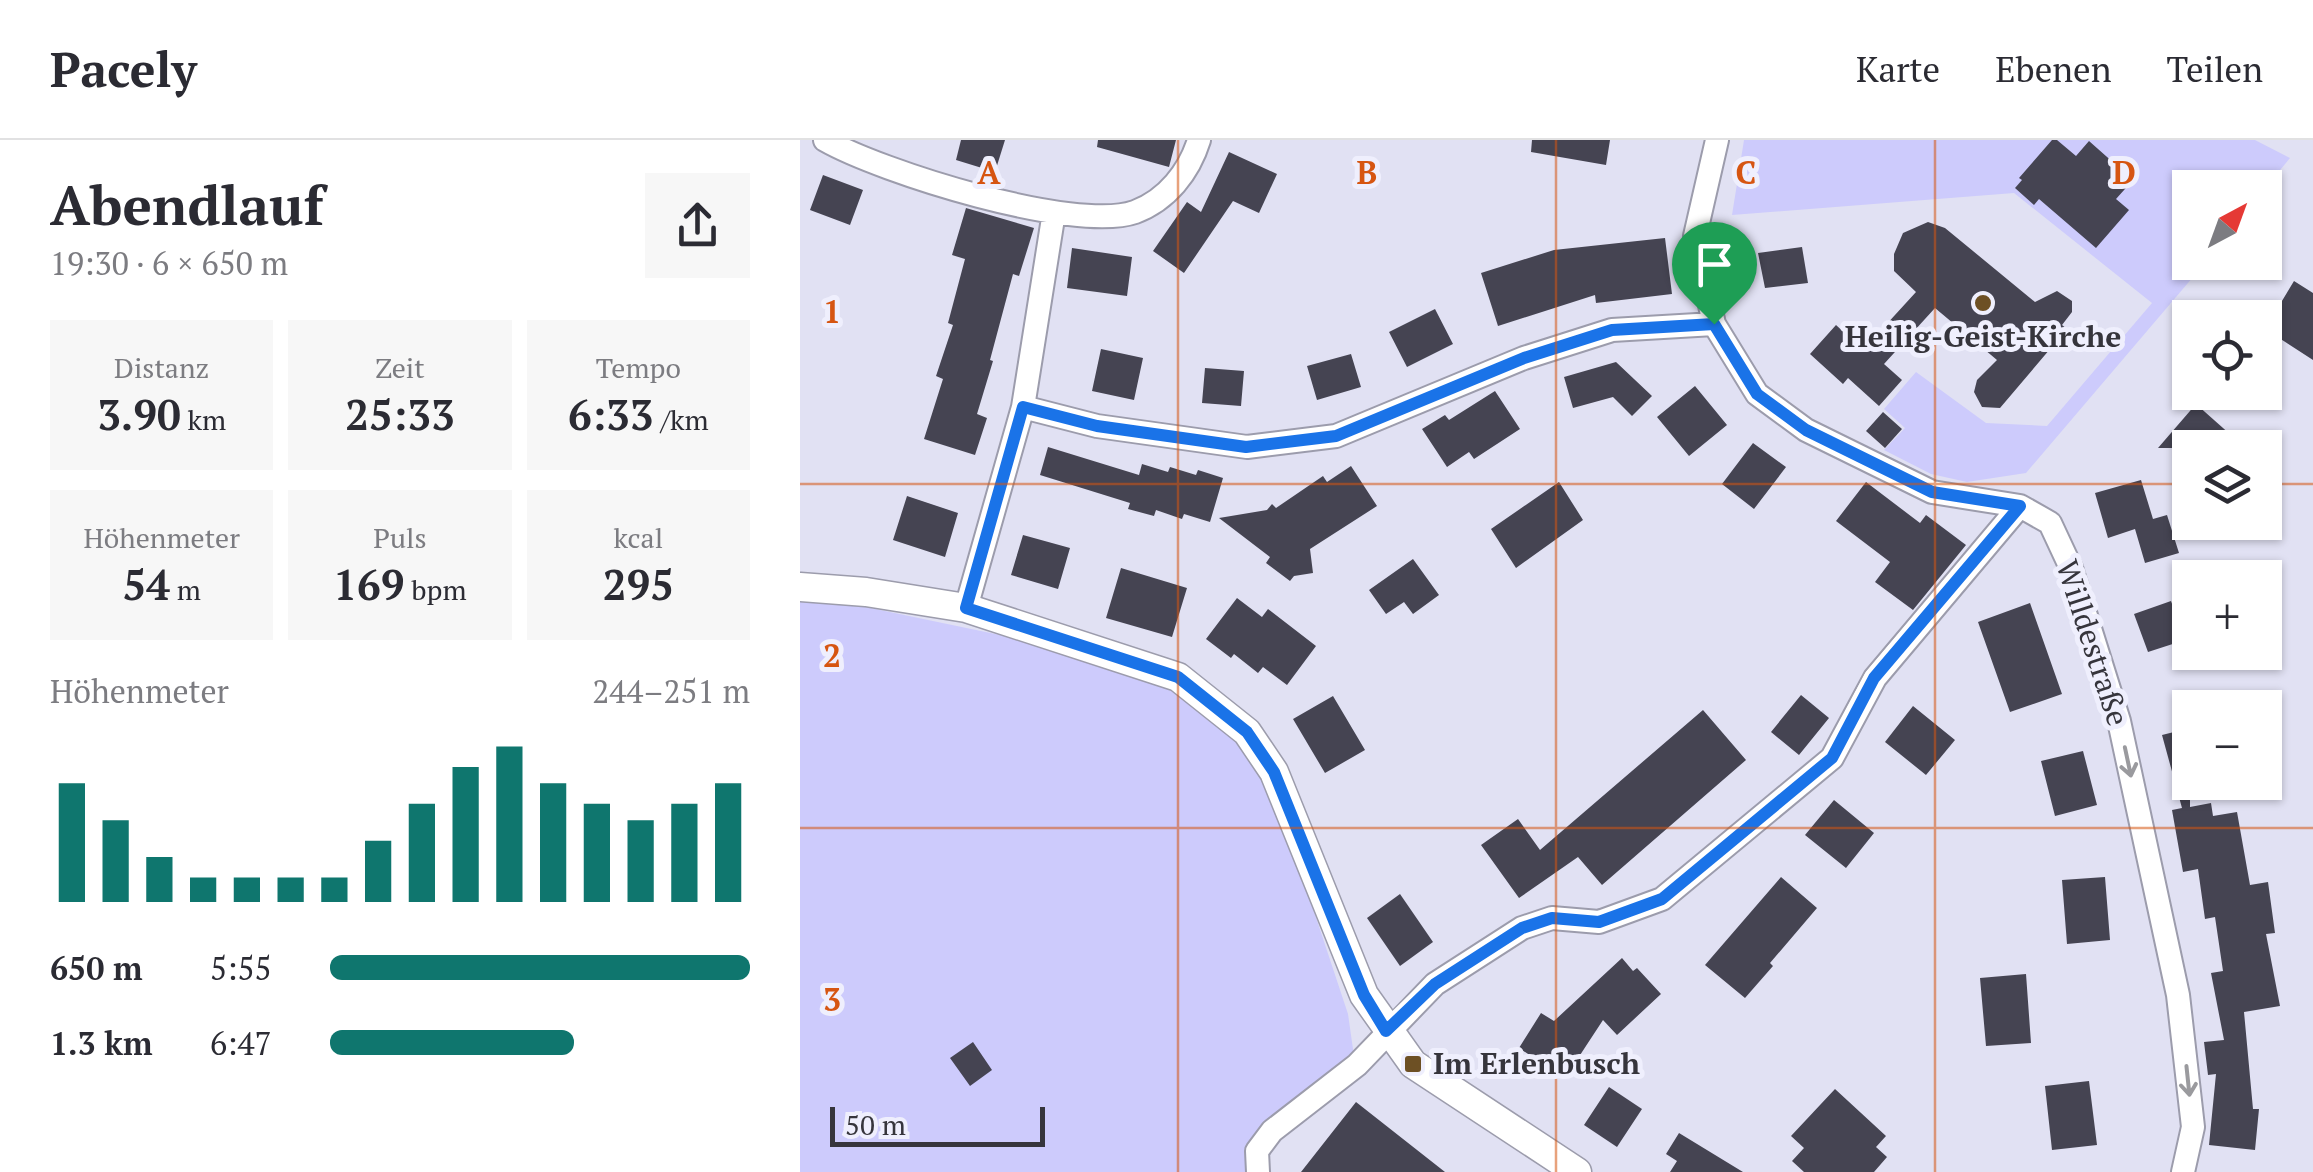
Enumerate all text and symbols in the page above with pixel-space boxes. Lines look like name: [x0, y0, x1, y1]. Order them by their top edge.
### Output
text: Pacely: [50, 37, 197, 101]
text: Karte: [1856, 46, 1940, 92]
text: Ebenen: [1995, 46, 2111, 92]
text: Teilen: [2166, 46, 2263, 92]
text: A: [977, 151, 1001, 193]
text: B: [1357, 151, 1377, 193]
text: C: [1736, 151, 1756, 193]
text: D: [2112, 151, 2136, 193]
text: Abendlauf: [50, 168, 324, 241]
north arrow: [2172, 170, 2282, 280]
map controls: [2172, 170, 2282, 800]
button: share: [645, 173, 750, 278]
pin: [1672, 222, 1757, 325]
icon: arrive: [1687, 237, 1742, 292]
text: 19:30 · 6 × 650 m: [50, 242, 288, 284]
text: 1: [823, 290, 841, 332]
marker: Heilig-Geist-Kirche: [1972, 292, 1994, 314]
button: locate: [2172, 300, 2282, 410]
place label: Heilig-Geist-Kirche: [1845, 316, 2121, 356]
text: Distanz: [114, 349, 209, 386]
text: Zeit: [375, 349, 425, 386]
text: Tempo: [596, 349, 681, 386]
text: 3.90: [97, 386, 181, 442]
text: 25:33: [345, 386, 455, 442]
text: 6:33: [568, 386, 654, 442]
text: km: [181, 401, 226, 438]
text: /km: [654, 401, 709, 438]
button: layers: [2172, 430, 2282, 540]
text: Höhenmeter: [83, 519, 240, 556]
text: Puls: [373, 519, 427, 556]
text: kcal: [613, 519, 663, 556]
street label: Willdestraße: [2047, 555, 2139, 731]
text: 54: [122, 556, 170, 612]
text: 169: [333, 556, 405, 612]
text: 295: [603, 556, 674, 612]
button: +: [2172, 560, 2282, 670]
text: m: [170, 571, 201, 608]
text: bpm: [405, 571, 467, 608]
text: 2: [823, 634, 841, 676]
text: Höhenmeter: [50, 670, 229, 712]
text: 244–251 m: [592, 670, 750, 712]
button: −: [2172, 690, 2282, 800]
one-way arrow: [2119, 745, 2138, 777]
text: 650 m: [50, 947, 142, 989]
text: 5:55: [210, 947, 272, 989]
text: 3: [823, 978, 841, 1020]
text: 1.3 km: [50, 1022, 153, 1064]
text: 6:47: [210, 1022, 272, 1064]
place label: Im Erlenbusch: [1433, 1043, 1640, 1083]
marker: Im Erlenbusch: [1402, 1053, 1424, 1075]
one-way arrow: [2179, 1065, 2198, 1097]
scale bar: [830, 1102, 1045, 1146]
text: 50 m: [845, 1106, 906, 1143]

